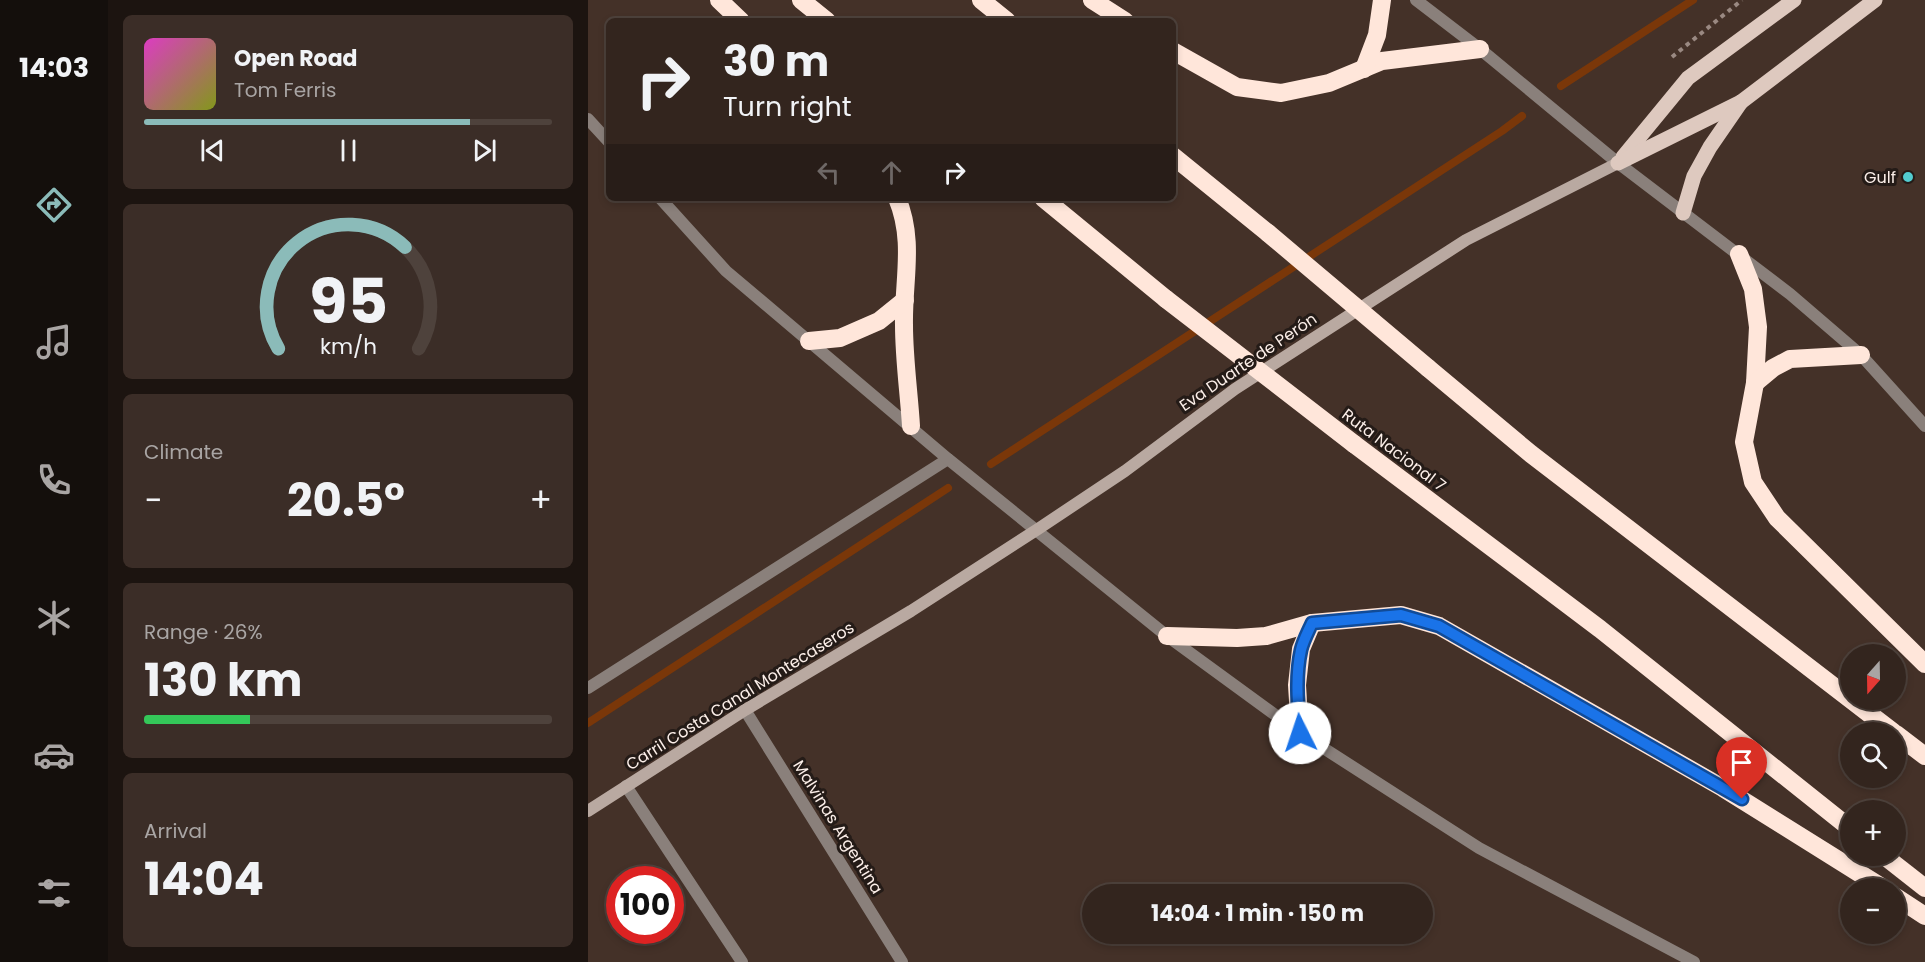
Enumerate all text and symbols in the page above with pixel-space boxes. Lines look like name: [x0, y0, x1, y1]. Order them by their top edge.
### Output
text: 30 m: [723, 32, 829, 91]
icon: right: [624, 42, 702, 120]
text: Open Road: [234, 43, 358, 74]
text: 14:03: [19, 49, 89, 86]
text: Tom Ferris: [234, 76, 336, 104]
text: Turn right: [723, 88, 852, 125]
icon: previous: [196, 134, 229, 167]
icon: pause: [332, 134, 365, 167]
icon: next: [468, 134, 501, 167]
icon: left: [812, 156, 845, 189]
icon: ahead: [875, 156, 908, 189]
icon: right: [938, 156, 971, 189]
place label: Gulf: [1864, 166, 1896, 189]
marker: Gulf: [1901, 170, 1915, 184]
icon: directions: [33, 184, 75, 226]
text: 95: [309, 257, 387, 345]
street label: Eva Duarte de Perón: [1175, 307, 1321, 417]
icon: music: [33, 321, 75, 363]
text: km/h: [319, 331, 377, 362]
street label: Ruta Nacional 7: [1337, 403, 1451, 497]
text: Climate: [144, 438, 223, 466]
icon: phone: [33, 459, 75, 501]
text: 20.5°: [287, 469, 405, 532]
text: −: [144, 477, 162, 524]
text: +: [529, 477, 552, 524]
icon: climate: [33, 597, 75, 639]
street label: Carril Costa Canal Montecaseros: [622, 616, 858, 776]
text: Range · 26%: [144, 618, 263, 646]
north arrow: [1840, 644, 1906, 710]
map controls: [1840, 644, 1906, 944]
text: 130 km: [144, 649, 303, 712]
position arrow: [1268, 701, 1332, 765]
button: search: [1840, 722, 1906, 788]
icon: car: [33, 734, 75, 776]
pin: [1716, 737, 1767, 799]
icon: arrive: [1725, 746, 1758, 779]
street label: Malvinas Argentina: [788, 756, 888, 898]
button: +: [1840, 800, 1906, 866]
text: Arrival: [144, 817, 207, 845]
text: 14:04: [144, 848, 264, 911]
speed limit sign: 100: [606, 866, 684, 944]
icon: filters: [33, 872, 75, 914]
button: −: [1840, 878, 1906, 944]
text: 14:04 · 1 min · 150 m: [1151, 898, 1364, 929]

